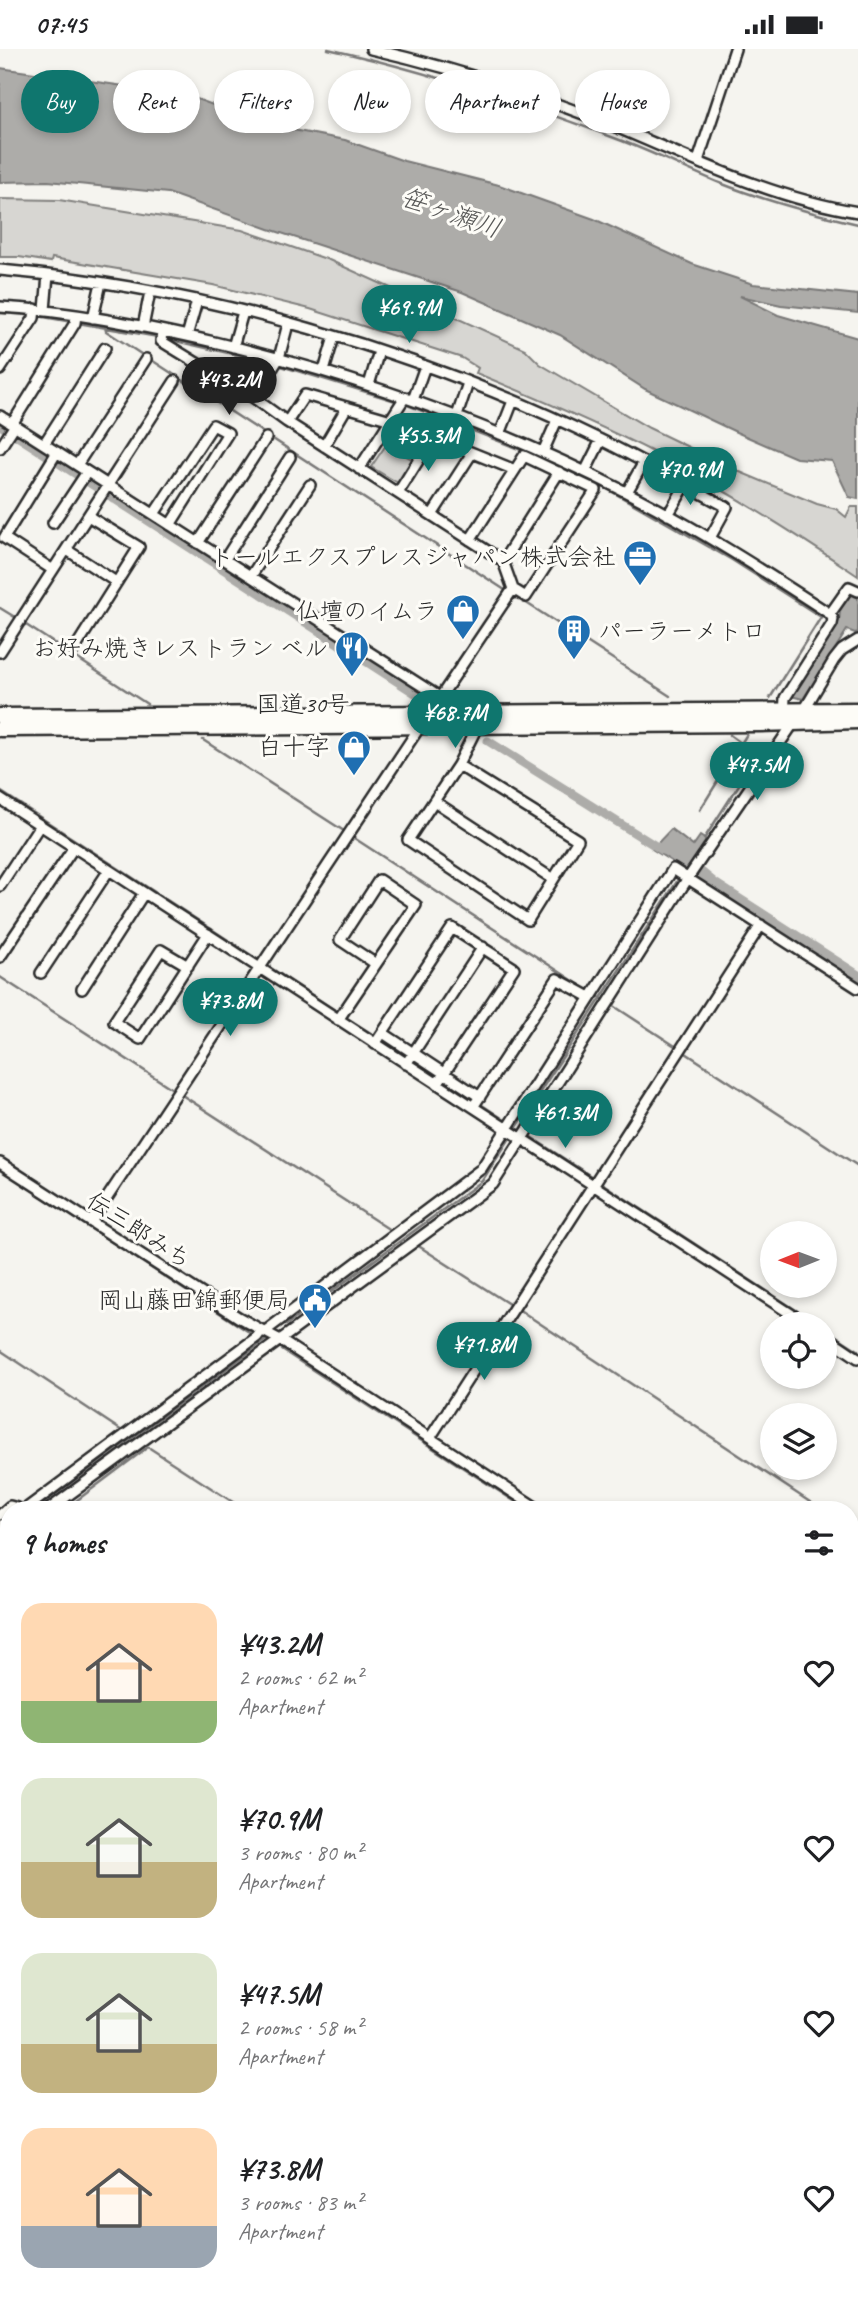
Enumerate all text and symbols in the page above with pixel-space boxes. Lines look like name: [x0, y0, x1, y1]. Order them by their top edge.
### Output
text: 07:45: [35, 8, 86, 41]
chip: Buy: [21, 70, 99, 133]
chip: Rent: [113, 70, 200, 133]
chip: Filters: [214, 70, 314, 133]
chip: New: [328, 70, 411, 133]
chip: Apartment: [425, 70, 561, 133]
chip: House: [575, 70, 670, 133]
water label: 笹ヶ瀬川: [396, 180, 506, 246]
pin: ¥69.9M: [352, 285, 466, 345]
text: ¥69.9M: [378, 293, 440, 322]
pin: ¥43.2M: [172, 357, 286, 417]
text: ¥43.2M: [198, 365, 260, 394]
pin: ¥55.3M: [371, 413, 485, 473]
text: ¥55.3M: [397, 421, 459, 450]
pin: ¥70.9M: [633, 447, 747, 507]
text: ¥70.9M: [659, 455, 721, 484]
office icon: トールエクスプレスジャパン株式会社: [621, 538, 659, 587]
place label: トールエクスプレスジャパン株式会社: [210, 542, 616, 572]
shop icon: 仏壇のイムラ: [444, 592, 482, 641]
place label: 仏壇のイムラ: [295, 596, 438, 626]
building icon: パーラーメトロ: [555, 612, 593, 661]
place label: パーラーメトロ: [598, 616, 766, 646]
restaurant icon: お好み焼きレストラン ベル: [333, 629, 371, 678]
place label: お好み焼きレストラン ベル: [32, 633, 328, 663]
street label: 国道30号: [256, 689, 350, 719]
pin: ¥68.7M: [398, 691, 512, 750]
text: ¥68.7M: [423, 698, 487, 727]
shop icon: 白十字: [335, 728, 373, 777]
place label: 白十字: [258, 732, 330, 762]
pin: ¥47.5M: [700, 743, 814, 802]
text: ¥47.5M: [726, 750, 788, 779]
pin: ¥73.8M: [173, 979, 287, 1038]
text: ¥73.8M: [199, 986, 261, 1015]
pin: ¥61.3M: [508, 1091, 622, 1150]
text: ¥61.3M: [533, 1098, 597, 1127]
street label: 伝三郎みち: [81, 1185, 197, 1275]
north arrow: [760, 1221, 836, 1299]
map controls: [760, 1221, 837, 1480]
public building icon: 岡山藤田錦郵便局: [296, 1281, 334, 1330]
place label: 岡山藤田錦郵便局: [98, 1285, 290, 1315]
button: locate: [760, 1312, 837, 1389]
pin: ¥71.8M: [427, 1323, 541, 1382]
text: ¥71.8M: [453, 1330, 515, 1359]
button: layers: [760, 1403, 837, 1480]
text: 9 homes: [21, 1524, 105, 1562]
icon: filters: [800, 1524, 838, 1562]
text: ¥43.2M: [238, 1625, 320, 1663]
icon: home: [77, 1631, 161, 1715]
icon: heart: [800, 1654, 838, 1692]
text: 2 rooms · 62 m²: [238, 1663, 362, 1692]
text: Apartment: [238, 1692, 323, 1721]
text: ¥70.9M: [238, 1800, 319, 1838]
icon: home: [77, 1806, 161, 1890]
icon: heart: [800, 1829, 838, 1867]
text: 3 rooms · 80 m²: [238, 1838, 362, 1867]
text: Apartment: [238, 1867, 323, 1896]
text: ¥47.5M: [238, 1975, 319, 2013]
icon: home: [77, 1981, 161, 2065]
icon: heart: [800, 2004, 838, 2042]
text: 2 rooms · 58 m²: [238, 2013, 362, 2042]
text: Apartment: [238, 2042, 323, 2071]
text: ¥73.8M: [238, 2150, 320, 2188]
icon: home: [77, 2156, 161, 2240]
icon: heart: [800, 2179, 838, 2217]
text: 3 rooms · 83 m²: [238, 2188, 362, 2217]
text: Apartment: [238, 2217, 323, 2246]

